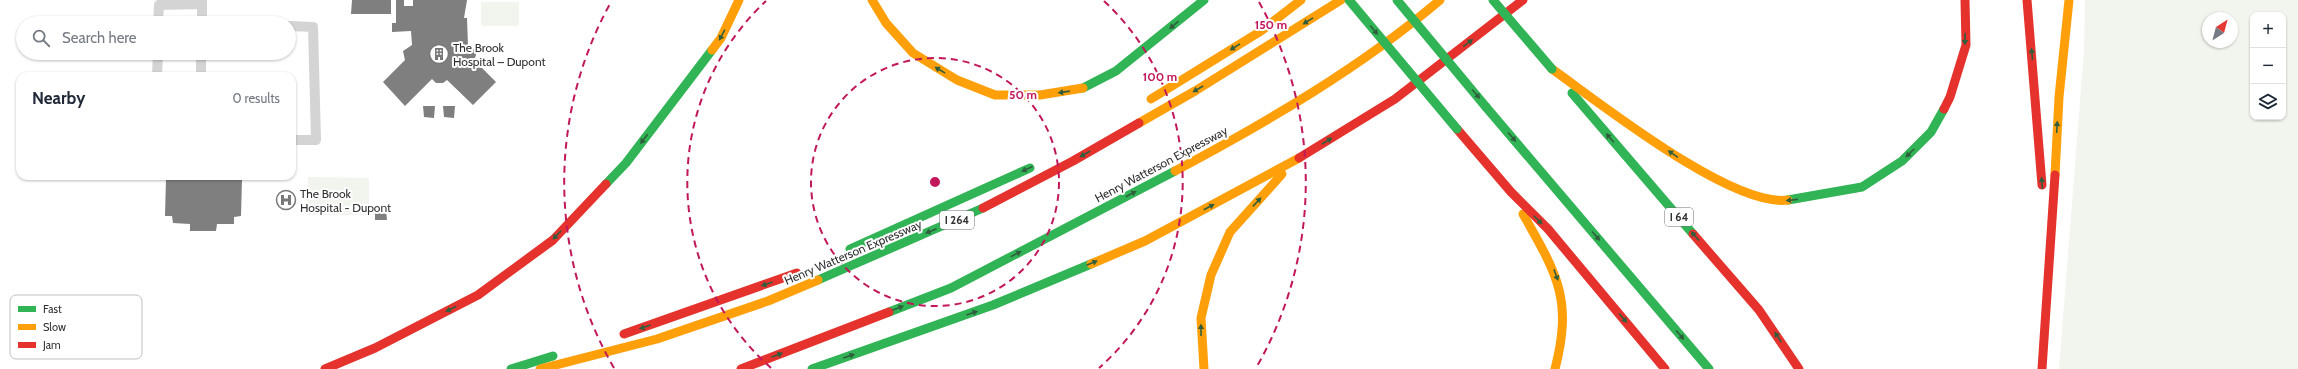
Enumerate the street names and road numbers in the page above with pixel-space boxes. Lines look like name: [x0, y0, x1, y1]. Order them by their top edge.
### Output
street label: Henry Watterson Expressway: [1092, 123, 1230, 205]
road number: I 64: [1665, 208, 1693, 226]
road number: I 264: [940, 211, 974, 229]
street label: Henry Watterson Expressway: [782, 216, 924, 288]

